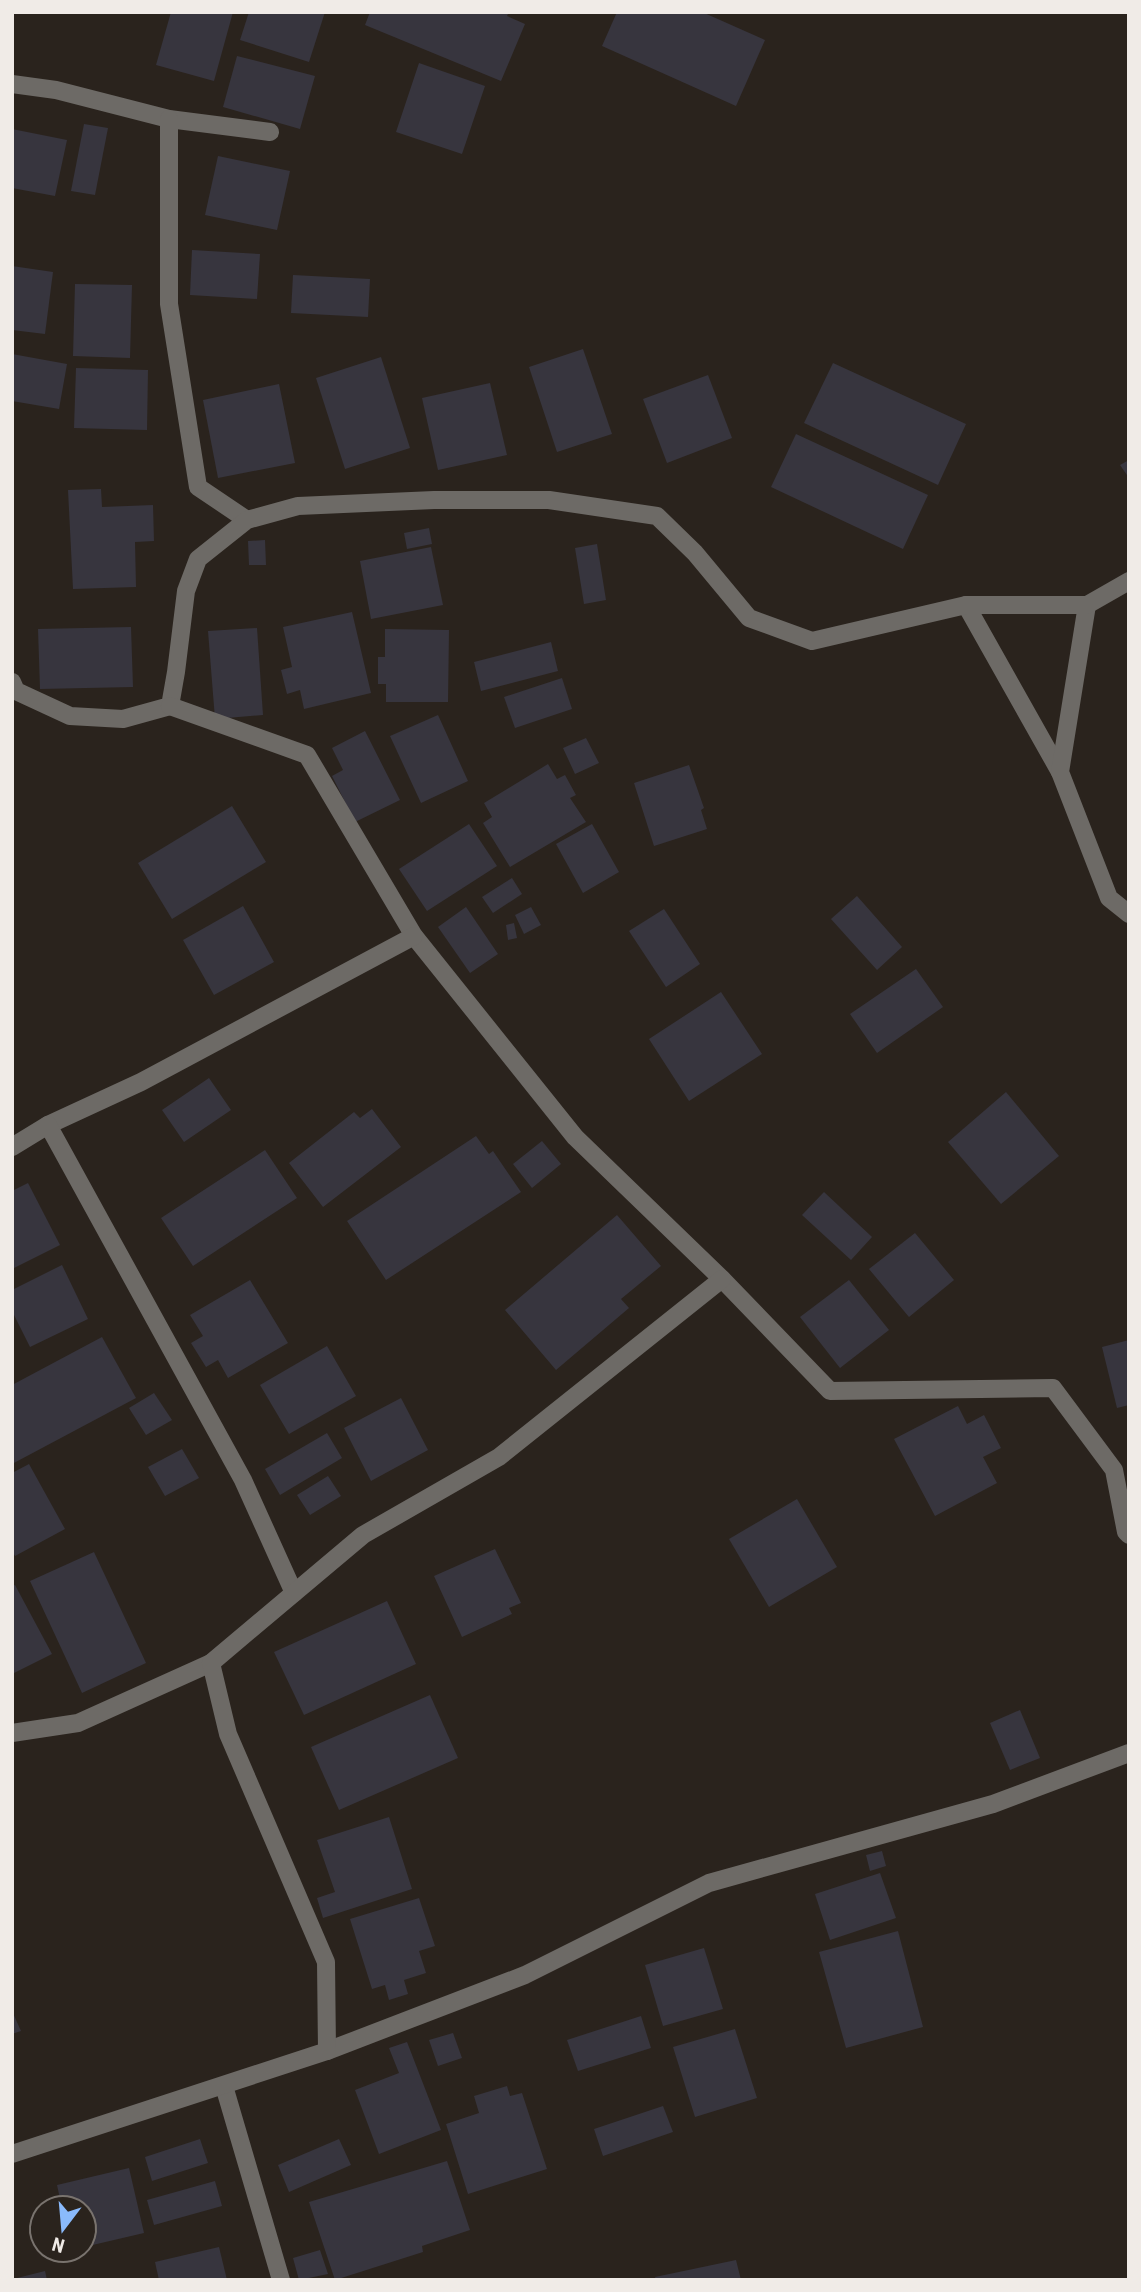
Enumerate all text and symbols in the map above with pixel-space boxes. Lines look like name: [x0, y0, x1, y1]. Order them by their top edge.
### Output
north arrow: [28, 2194, 98, 2264]
text: N: [50, 2232, 67, 2258]

